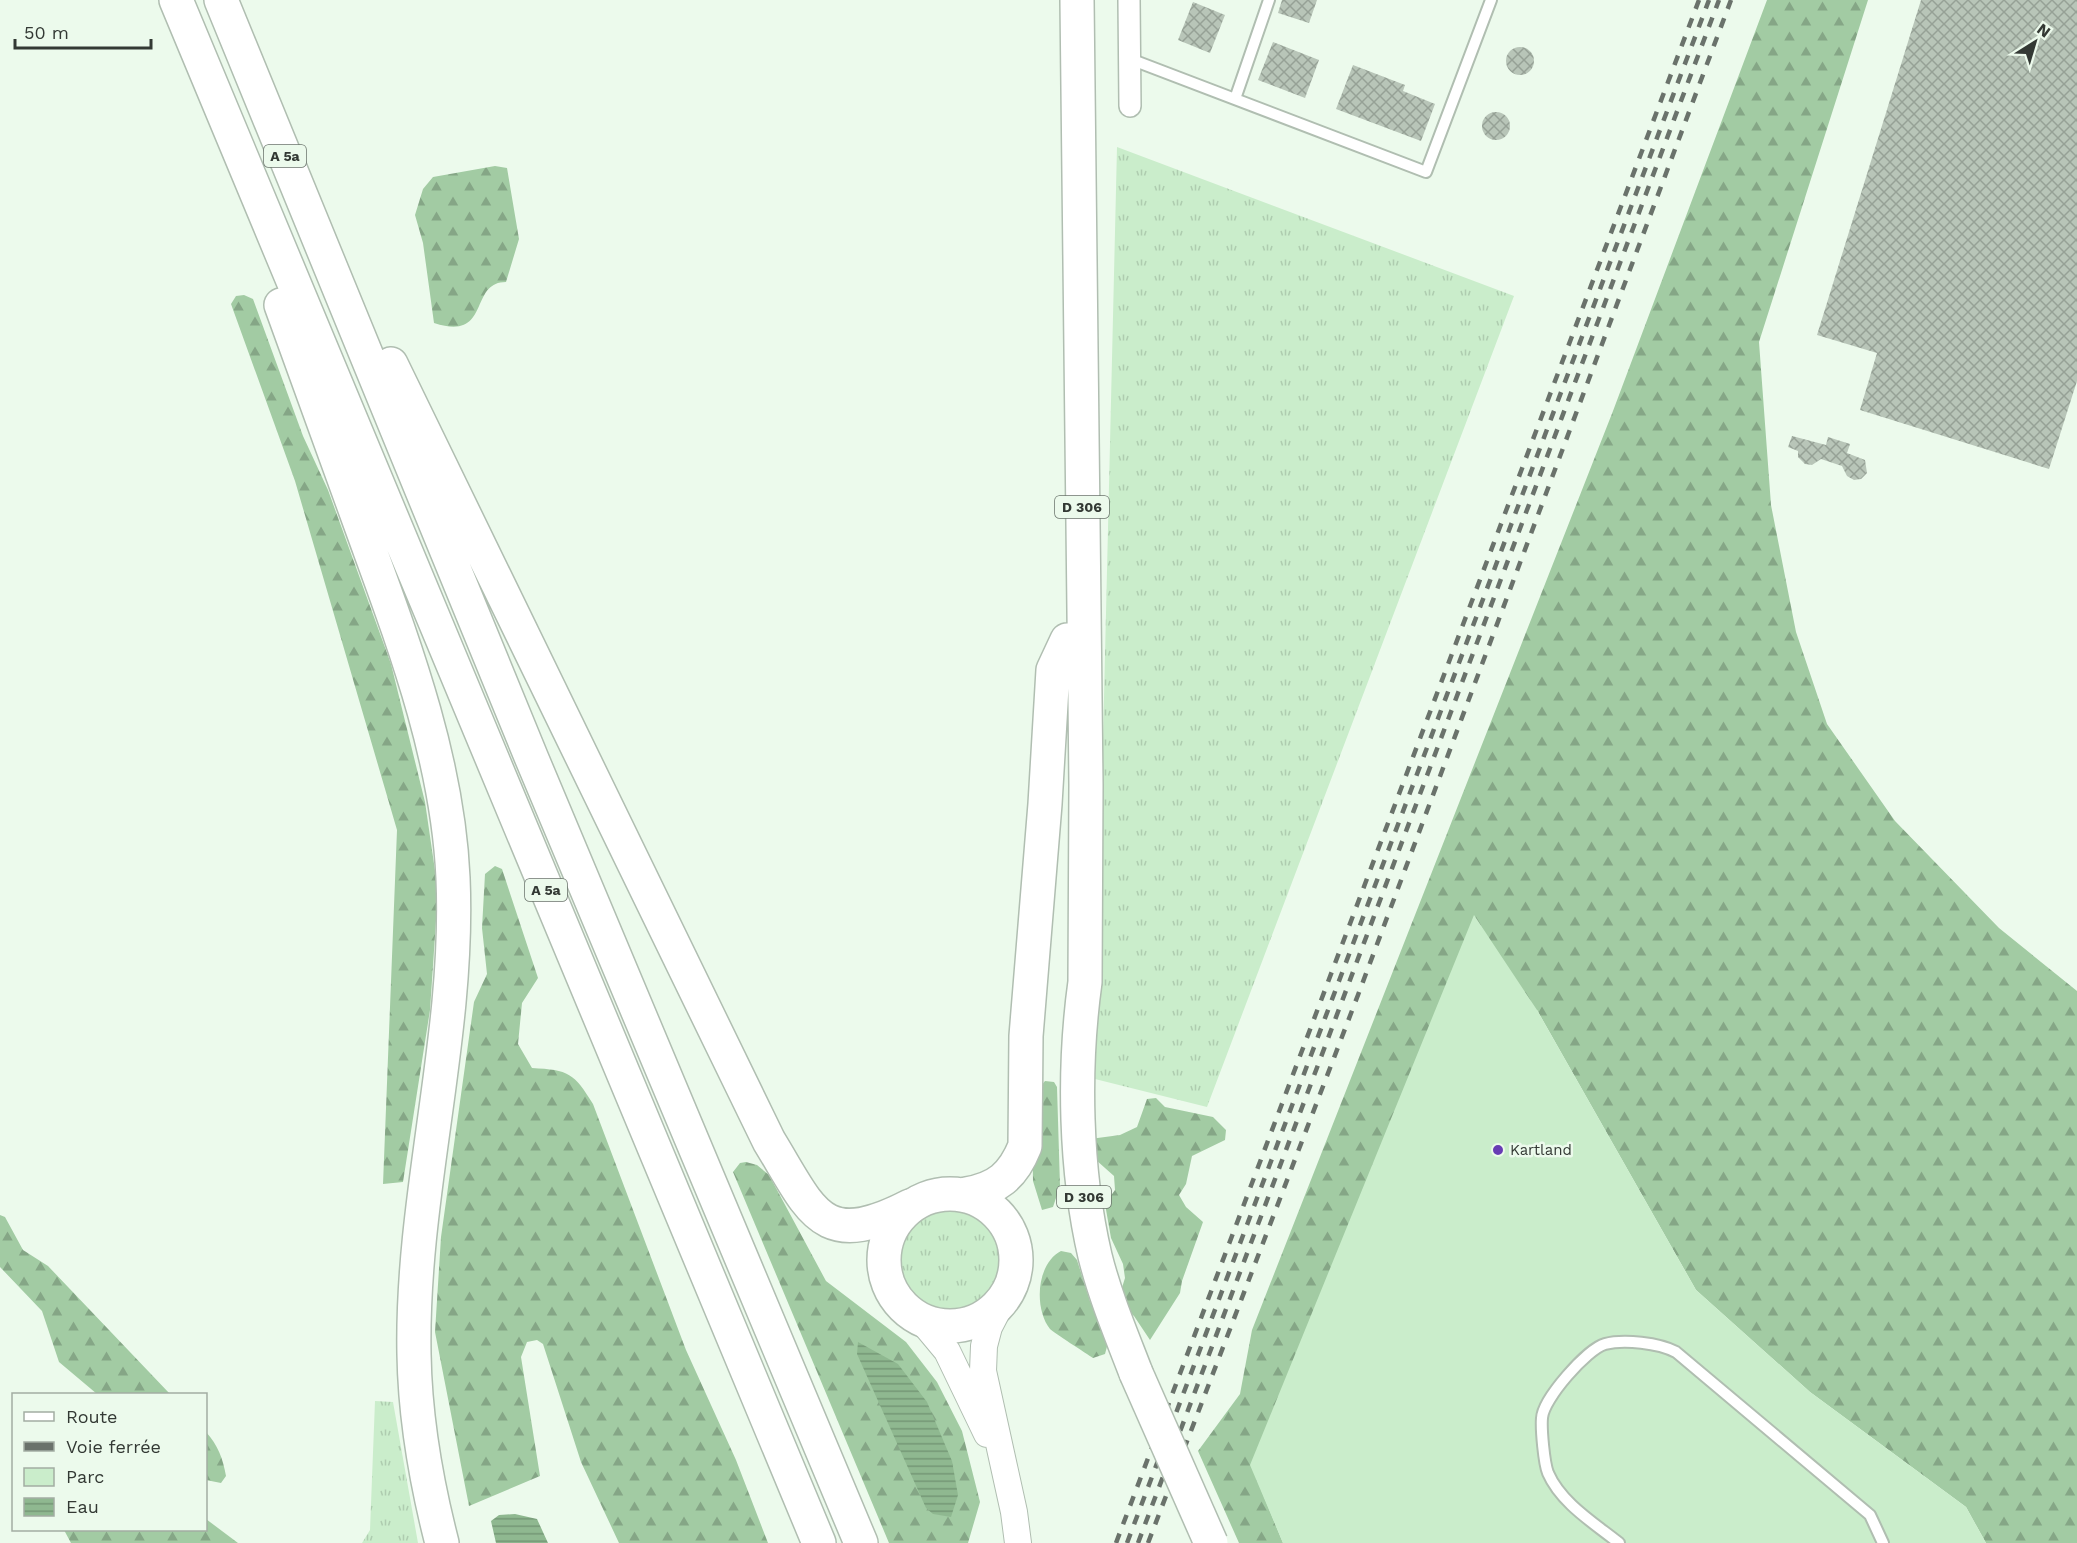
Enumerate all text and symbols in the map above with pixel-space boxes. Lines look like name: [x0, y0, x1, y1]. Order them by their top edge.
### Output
scale bar: [15, 12, 152, 50]
north arrow: [2005, 12, 2065, 72]
text: N: [2033, 19, 2054, 42]
text: 50 m: [24, 22, 69, 43]
road number: A 5a: [264, 145, 306, 167]
road number: D 306: [1055, 496, 1109, 518]
road number: A 5a: [525, 879, 567, 901]
place label: Kartland: [1510, 1141, 1572, 1159]
marker: Kartland: [1491, 1143, 1505, 1157]
road number: D 306: [1057, 1186, 1111, 1208]
legend: [12, 1393, 207, 1531]
text: Route: [66, 1406, 118, 1427]
text: Voie ferrée: [66, 1436, 161, 1457]
text: Parc: [66, 1466, 104, 1487]
text: Eau: [66, 1496, 99, 1517]

